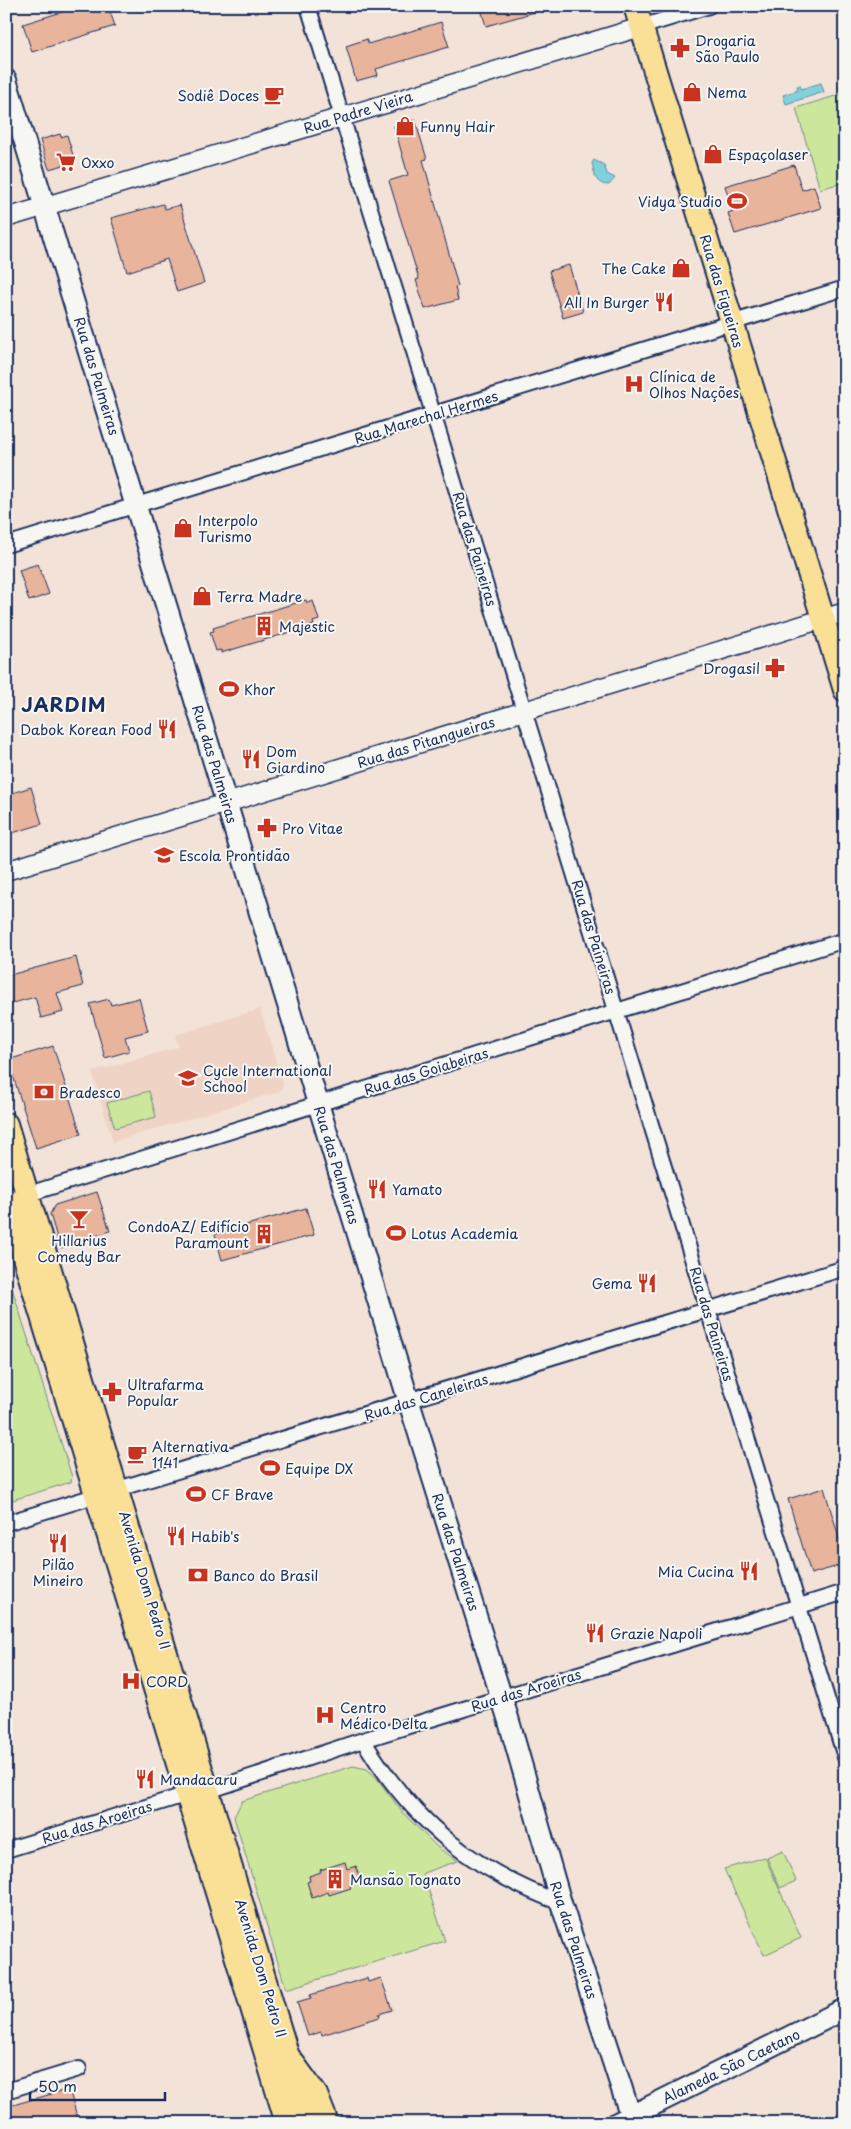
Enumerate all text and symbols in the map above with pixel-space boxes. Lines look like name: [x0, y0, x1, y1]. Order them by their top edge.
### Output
place label: Drogaria São Paulo: [695, 30, 760, 67]
pharmacy icon: Drogaria São Paulo: [669, 37, 691, 59]
shop icon: Nema: [681, 81, 703, 103]
place label: Nema: [707, 82, 747, 103]
cafe icon: Sodiê Doces: [263, 84, 285, 106]
place label: Sodiê Doces: [177, 85, 259, 106]
street label: Rua Padre Vieira: [301, 85, 415, 139]
shop icon: Funny Hair: [394, 115, 416, 137]
place label: Funny Hair: [420, 116, 495, 137]
shop icon: Espaçolaser: [702, 143, 724, 165]
place label: Espaçolaser: [728, 144, 808, 165]
supermarket icon: Oxxo: [55, 151, 77, 173]
place label: Oxxo: [81, 152, 114, 173]
sports icon: Vidya Studio: [726, 190, 748, 212]
place label: Vidya Studio: [638, 191, 722, 212]
street label: Rua das Figueiras: [695, 232, 749, 350]
shop icon: The Cake: [670, 257, 692, 279]
place label: The Cake: [602, 258, 666, 279]
restaurant icon: All In Burger: [653, 291, 675, 313]
place label: All In Burger: [564, 292, 649, 313]
street label: Rua das Palmeiras: [69, 314, 125, 438]
place label: Clínica de Olhos Nações: [649, 366, 739, 403]
hospital icon: Clínica de Olhos Nações: [623, 373, 645, 395]
street label: Rua Marechal Hermes: [352, 385, 500, 449]
street label: Rua das Paineiras: [448, 489, 502, 609]
place label: Interpolo Turismo: [198, 510, 258, 547]
shop icon: Interpolo Turismo: [172, 517, 194, 539]
shop icon: Terra Madre: [191, 585, 213, 607]
place label: Terra Madre: [217, 586, 303, 607]
building icon: Majestic: [253, 615, 275, 637]
place label: Majestic: [279, 616, 335, 637]
pharmacy icon: Drogasil: [764, 657, 786, 679]
place label: Drogasil: [703, 658, 760, 679]
sports icon: Khor: [218, 678, 240, 700]
place label: Khor: [244, 679, 276, 700]
district label: JARDIM: [21, 690, 107, 718]
street label: Rua das Palmeiras: [187, 702, 243, 826]
street label: Rua das Pitangueiras: [355, 711, 497, 773]
restaurant icon: Dabok Korean Food: [156, 718, 178, 740]
place label: Dabok Korean Food: [20, 719, 152, 740]
place label: Dom Giardino: [266, 741, 325, 778]
restaurant icon: Dom Giardino: [240, 748, 262, 770]
pharmacy icon: Pro Vitae: [256, 817, 278, 839]
place label: Pro Vitae: [282, 818, 343, 839]
school or university icon: Escola Prontidão: [153, 844, 175, 866]
place label: Escola Prontidão: [179, 845, 290, 866]
street label: Rua das Paineiras: [567, 877, 621, 997]
street label: Rua das Goiabeiras: [361, 1042, 491, 1100]
place label: Cycle International School: [203, 1060, 332, 1097]
school or university icon: Cycle International School: [177, 1067, 199, 1089]
bank icon: Bradesco: [33, 1081, 55, 1103]
place label: Bradesco: [59, 1082, 121, 1103]
street label: Rua das Palmeiras: [309, 1103, 365, 1227]
restaurant icon: Yamato: [366, 1178, 388, 1200]
place label: Yamato: [392, 1179, 442, 1200]
bar icon: Hillarius Comedy Bar: [68, 1208, 90, 1230]
place label: CondoAZ/ Edifício Paramount: [128, 1216, 249, 1253]
sports icon: Lotus Academia: [385, 1222, 407, 1244]
building icon: CondoAZ/ Edifício Paramount: [253, 1223, 275, 1245]
place label: Lotus Academia: [411, 1223, 518, 1244]
place label: Hillarius Comedy Bar: [37, 1230, 122, 1267]
street label: Rua das Paineiras: [685, 1264, 739, 1384]
restaurant icon: Gema: [636, 1272, 658, 1294]
place label: Gema: [592, 1273, 632, 1294]
street label: Rua das Caneleiras: [362, 1368, 490, 1426]
place label: Ultrafarma Popular: [127, 1374, 204, 1411]
pharmacy icon: Ultrafarma Popular: [101, 1381, 123, 1403]
place label: Alternativa 1141: [152, 1436, 229, 1473]
cafe icon: Alternativa 1141: [126, 1443, 148, 1465]
sports icon: Equipe DX: [259, 1457, 281, 1479]
place label: Equipe DX: [285, 1458, 354, 1479]
sports icon: CF Brave: [185, 1483, 207, 1505]
place label: CF Brave: [211, 1484, 273, 1505]
street label: Rua das Palmeiras: [427, 1490, 485, 1614]
street label: Avenida Dom Pedro II: [114, 1508, 176, 1652]
restaurant icon: Habib's: [165, 1525, 187, 1547]
place label: Habib's: [191, 1526, 240, 1547]
restaurant icon: Pilão Mineiro: [47, 1532, 69, 1554]
place label: Pilão Mineiro: [33, 1554, 84, 1591]
restaurant icon: Mia Cucina: [738, 1560, 760, 1582]
place label: Mia Cucina: [658, 1561, 734, 1582]
bank icon: Banco do Brasil: [187, 1564, 209, 1586]
place label: Banco do Brasil: [213, 1565, 318, 1586]
restaurant icon: Grazie Napoli: [584, 1622, 606, 1644]
place label: Grazie Napoli: [610, 1623, 703, 1644]
street label: Rua das Aroeiras: [468, 1663, 584, 1717]
hospital icon: CORD: [120, 1670, 142, 1692]
place label: CORD: [146, 1671, 188, 1692]
place label: Centro Médico Delta: [340, 1697, 428, 1734]
hospital icon: Centro Médico Delta: [314, 1704, 336, 1726]
restaurant icon: Mandacaru: [134, 1768, 156, 1790]
place label: Mandacaru: [160, 1769, 237, 1790]
street label: Rua das Aroeiras: [39, 1795, 155, 1849]
building icon: Mansão Tognato: [324, 1868, 346, 1890]
place label: Mansão Tognato: [350, 1869, 461, 1890]
street label: Rua das Palmeiras: [545, 1878, 603, 2002]
street label: Avenida Dom Pedro II: [230, 1896, 292, 2040]
street label: Alameda São Caetano: [659, 2023, 804, 2109]
scale bar: [30, 2069, 165, 2101]
text: 50 m: [38, 2074, 77, 2097]

